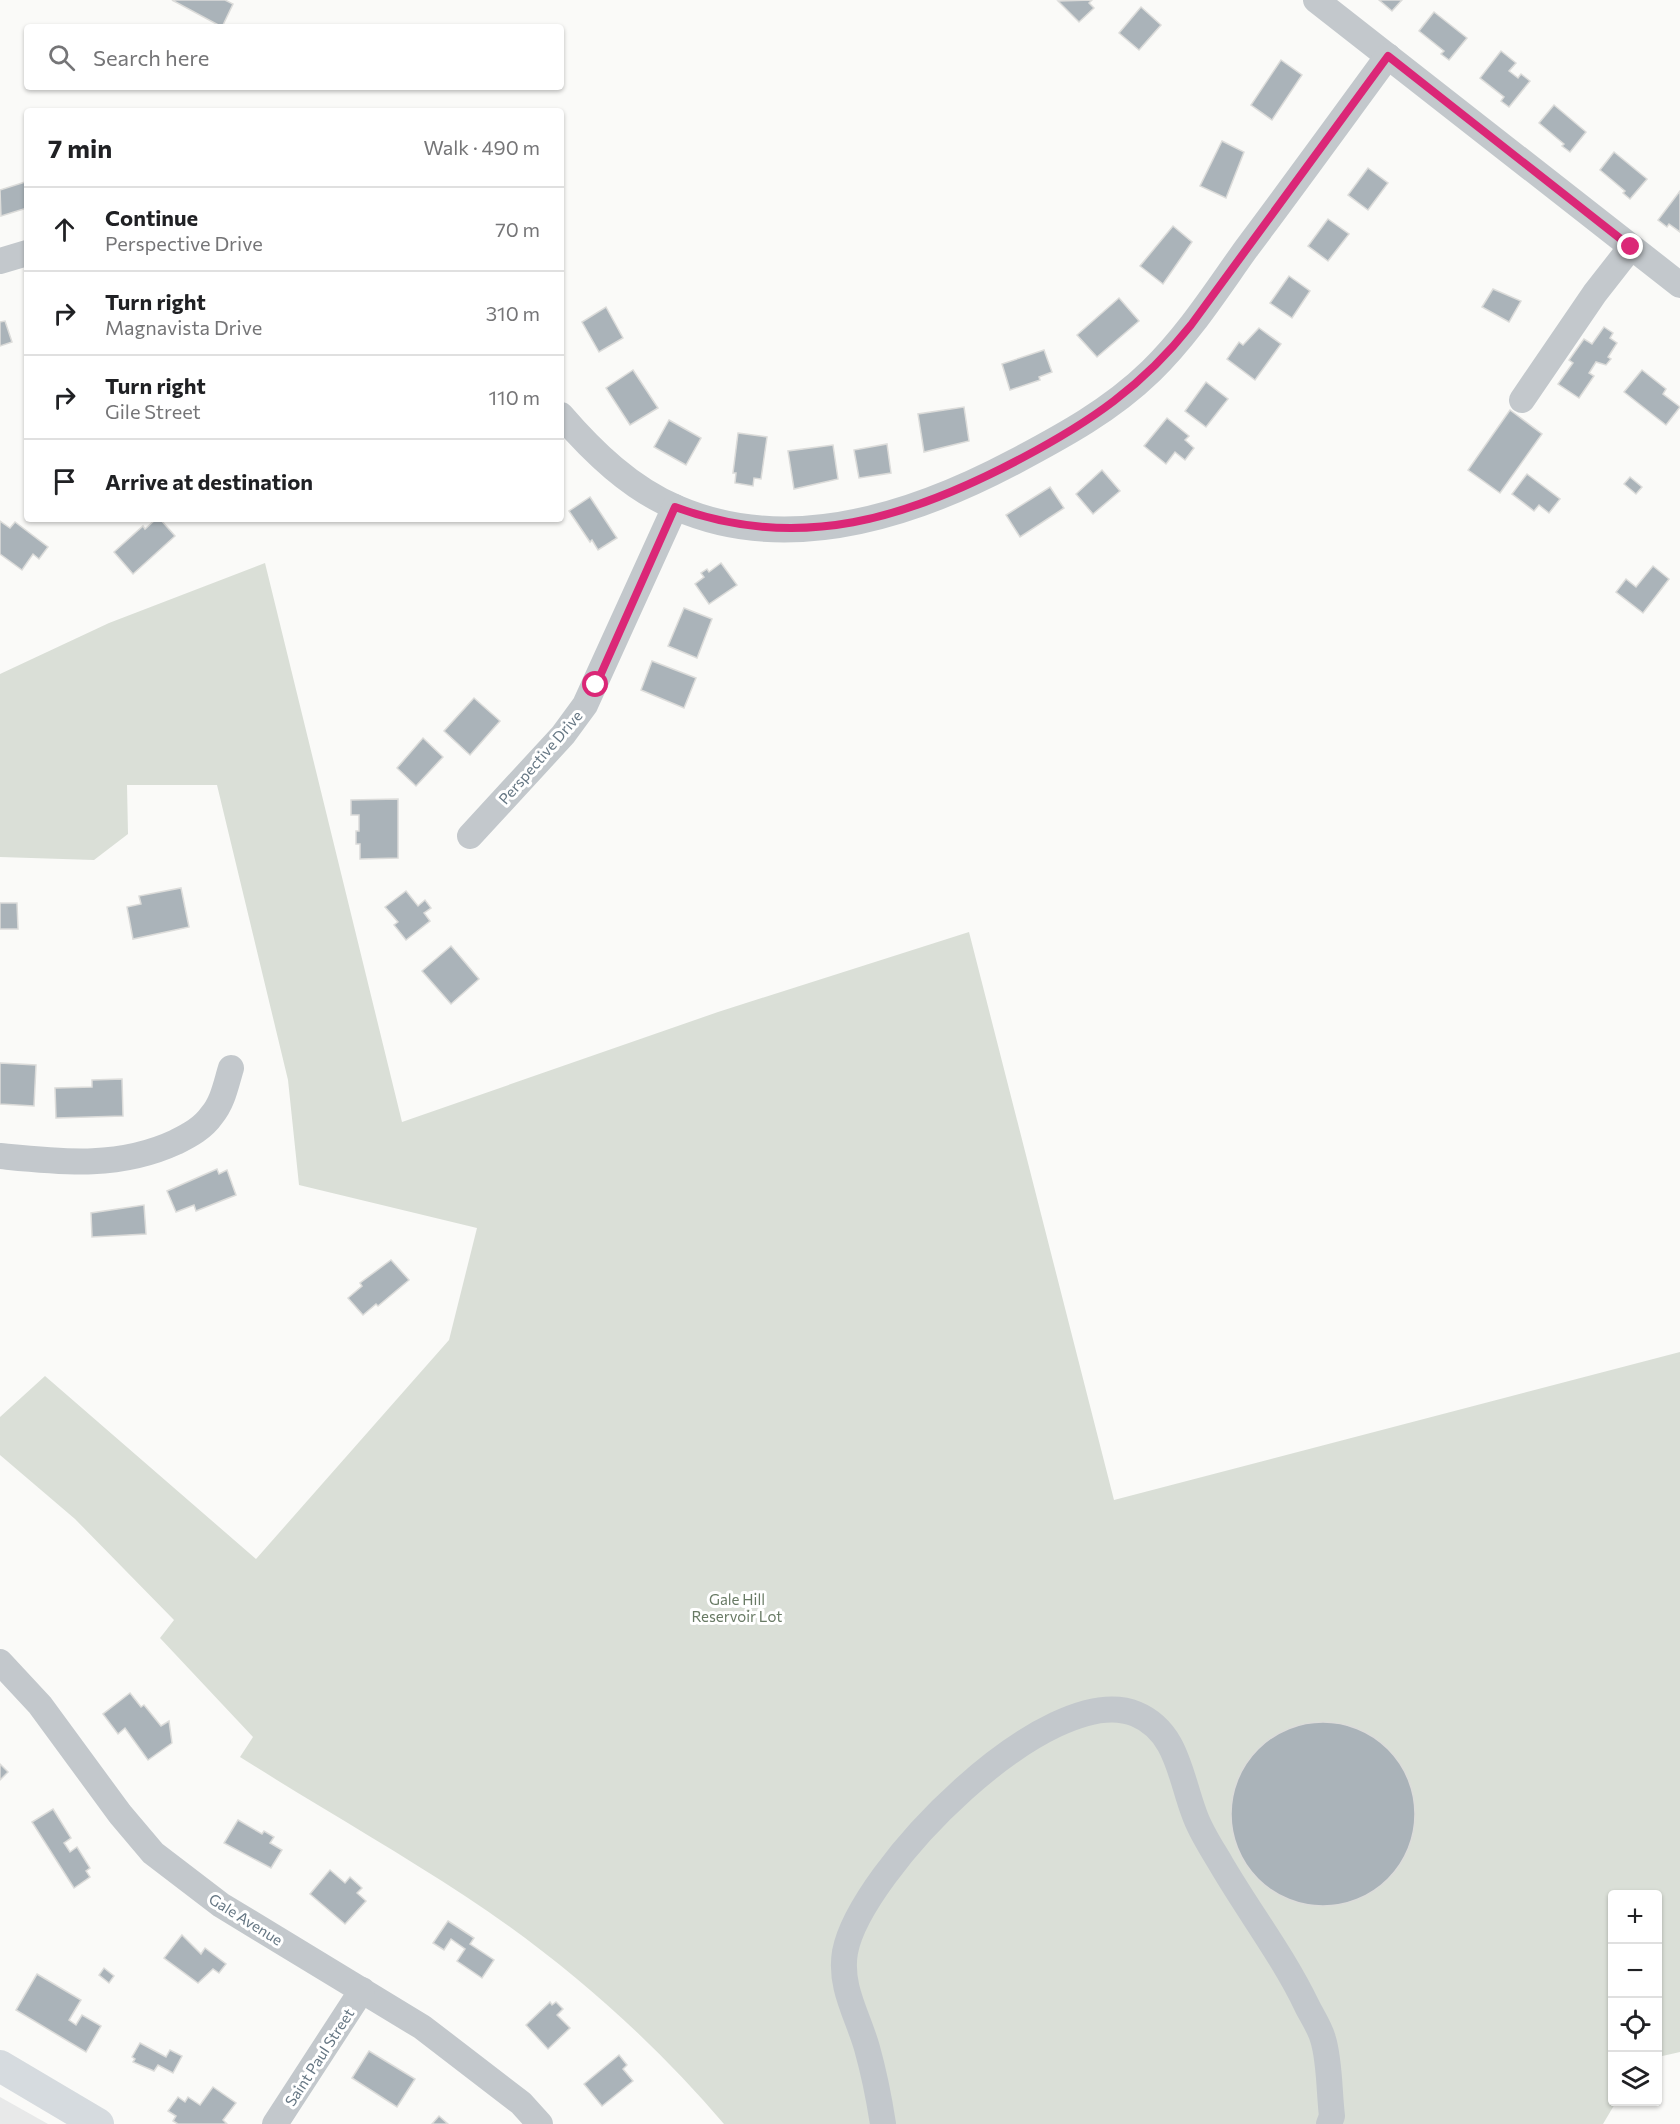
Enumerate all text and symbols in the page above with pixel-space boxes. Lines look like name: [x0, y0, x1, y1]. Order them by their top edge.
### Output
search box: [24, 24, 564, 90]
icon: search: [45, 41, 78, 74]
text: Search here: [93, 44, 209, 71]
text: 7 min: [48, 132, 112, 163]
text: Walk · 490 m: [423, 135, 540, 159]
text: Continue: [105, 204, 198, 231]
icon: ahead: [48, 213, 81, 246]
text: 70 m: [495, 217, 540, 241]
text: Perspective Drive: [105, 231, 263, 255]
route end: [1617, 233, 1643, 259]
text: Turn right: [105, 288, 206, 315]
icon: right: [48, 297, 81, 330]
text: 310 m: [486, 301, 540, 325]
text: Magnavista Drive: [105, 315, 262, 339]
text: Turn right: [105, 372, 206, 399]
icon: right: [48, 381, 81, 414]
text: 110 m: [489, 385, 540, 409]
text: Gile Street: [105, 399, 201, 423]
icon: arrive: [48, 465, 81, 498]
text: Arrive at destination: [105, 468, 313, 495]
route start: [582, 671, 608, 697]
street label: Perspective Drive: [494, 706, 586, 808]
park label: Gale Hill Reservoir Lot: [692, 1590, 782, 1625]
street label: Gale Avenue: [206, 1889, 286, 1949]
map controls: [1608, 1890, 1662, 2106]
button: +: [1608, 1890, 1662, 1944]
button: −: [1608, 1944, 1662, 1998]
button: locate: [1608, 1998, 1662, 2052]
street label: Saint Paul Street: [281, 2005, 357, 2109]
button: layers: [1608, 2052, 1662, 2106]

